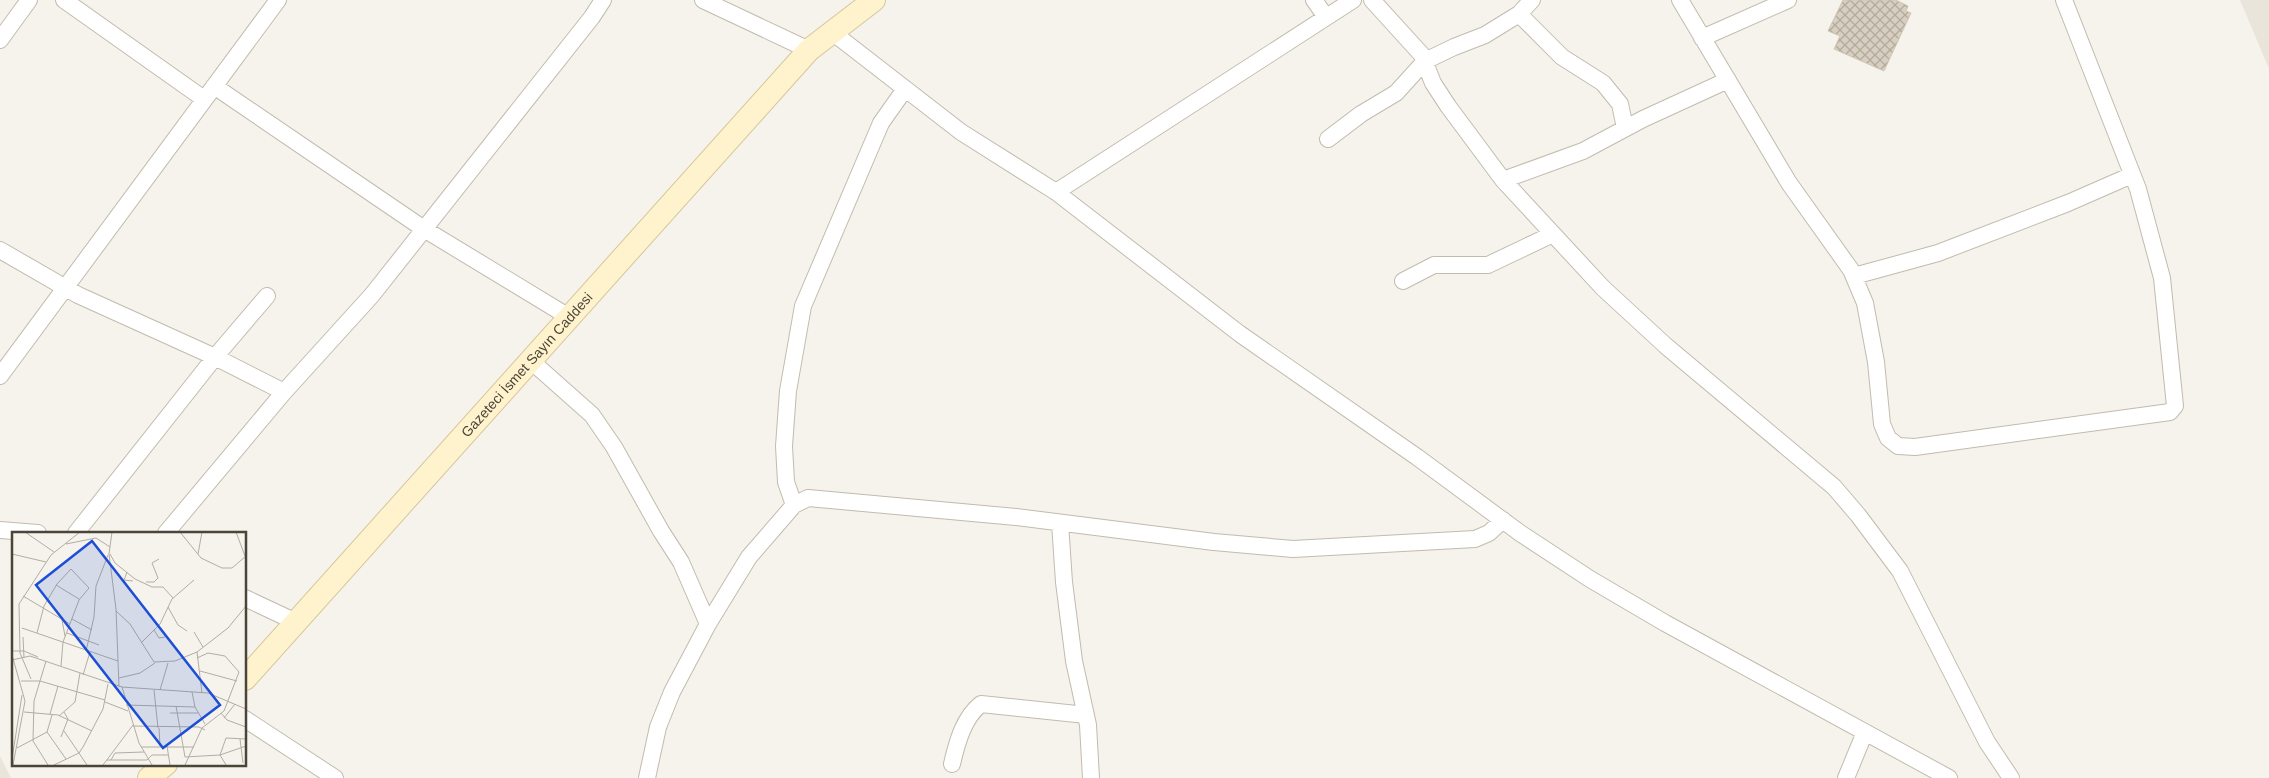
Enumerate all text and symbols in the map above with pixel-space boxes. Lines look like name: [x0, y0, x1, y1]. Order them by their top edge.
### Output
street label: Gazeteci İsmet Sayın Caddesi: [458, 289, 596, 440]
inset map: [12, 532, 246, 766]

